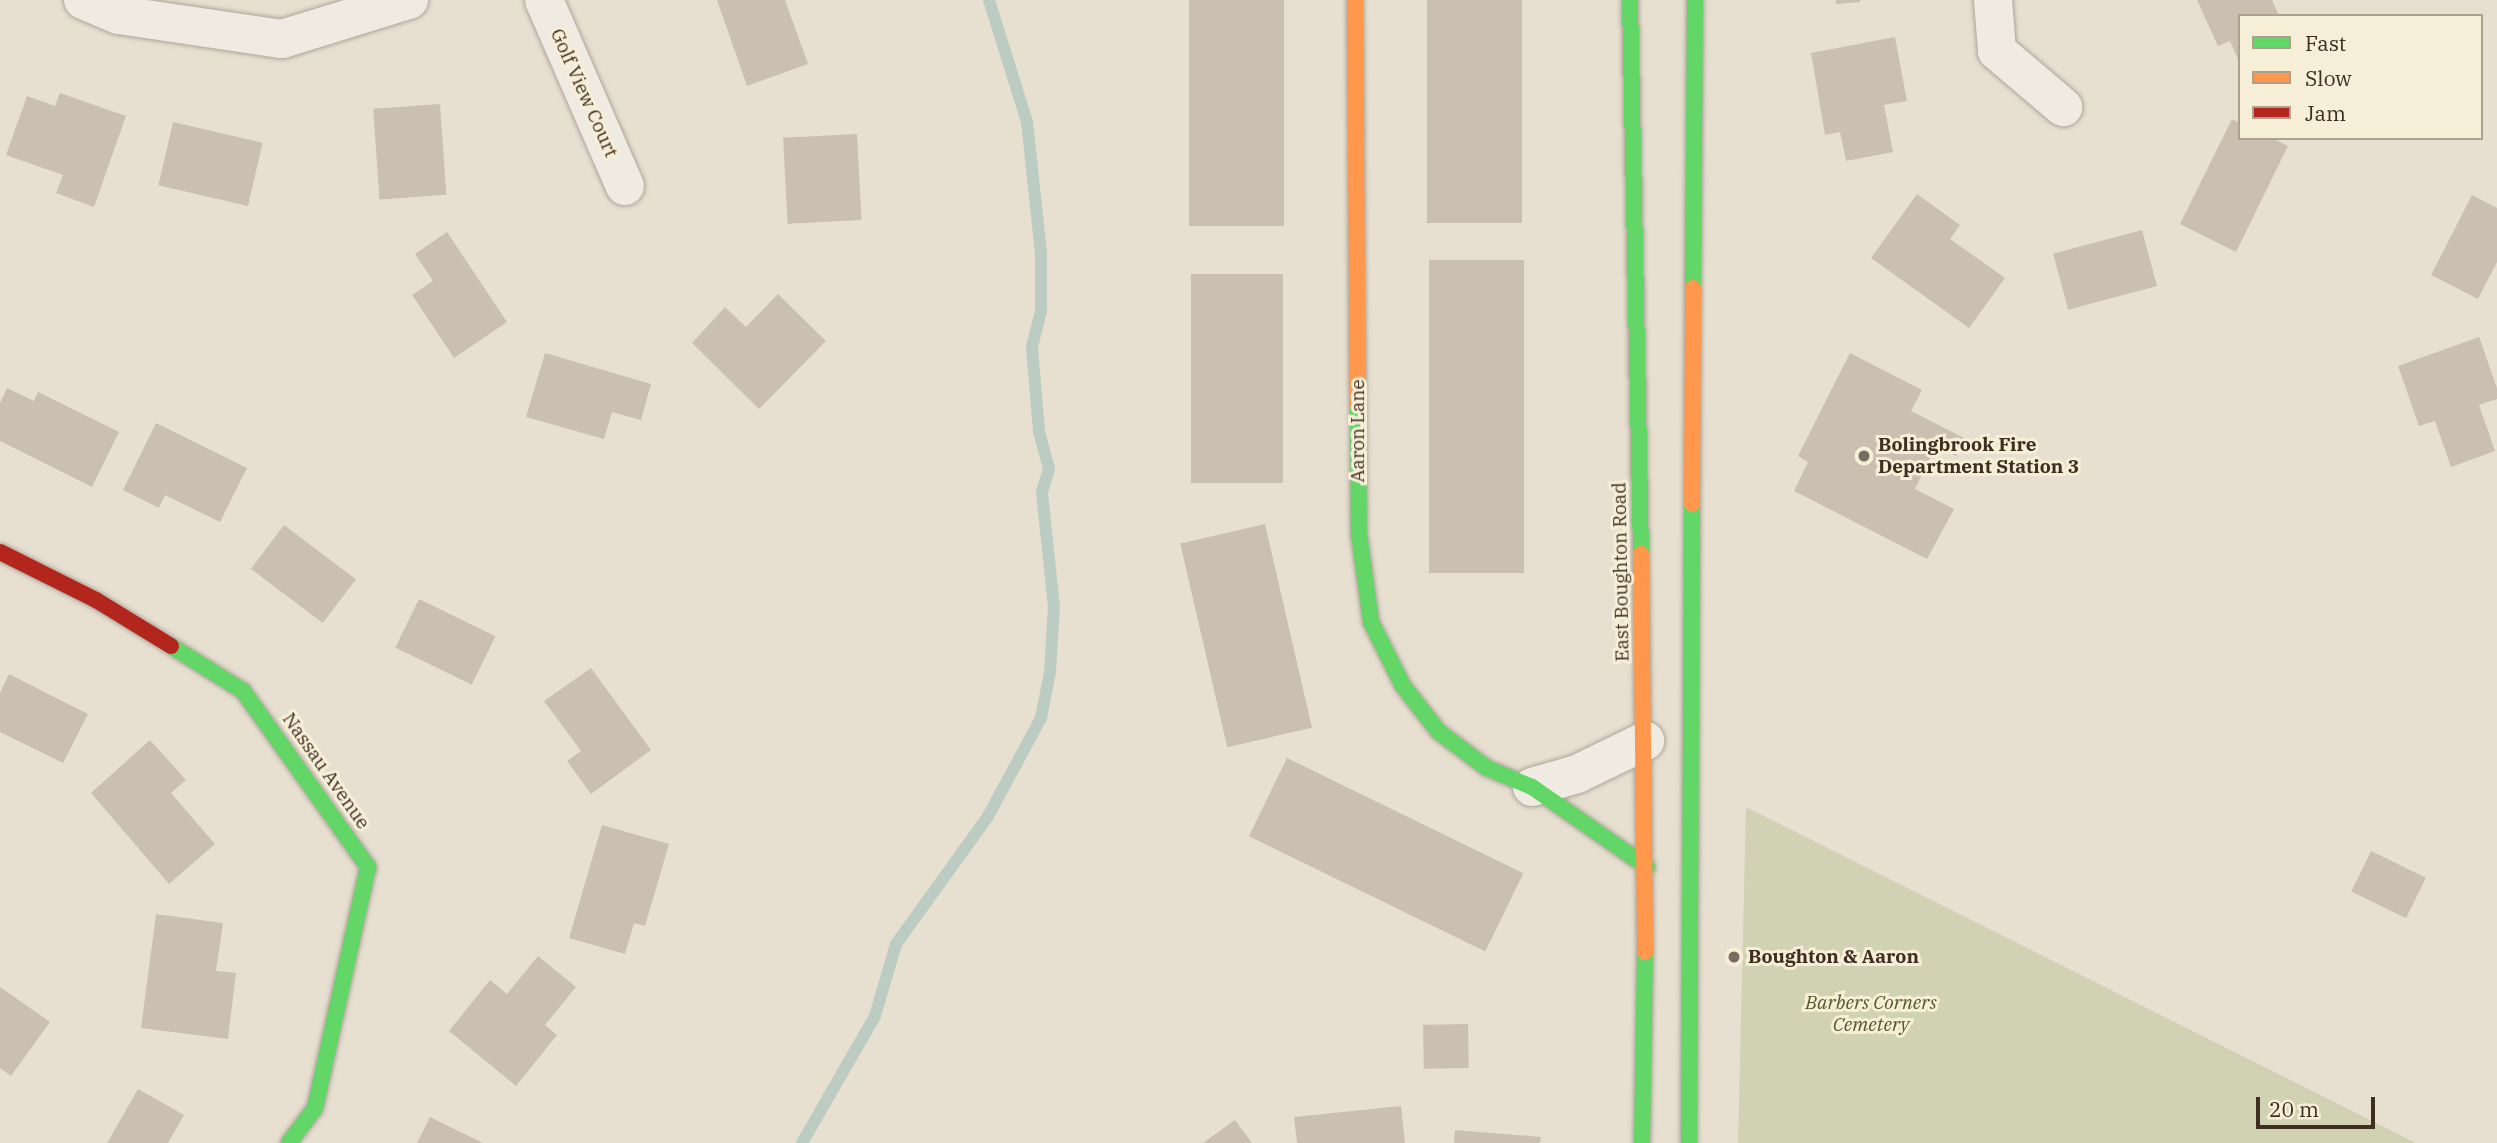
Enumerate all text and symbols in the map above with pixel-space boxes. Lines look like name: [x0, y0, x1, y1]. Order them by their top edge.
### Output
legend: [2238, 14, 2483, 140]
street label: Golf View Court: [545, 25, 623, 161]
text: Fast: [2305, 29, 2346, 57]
text: Slow: [2305, 64, 2352, 92]
text: Jam: [2305, 99, 2346, 127]
street label: Aaron Lane: [1347, 379, 1369, 483]
place label: Bolingbrook Fire Department Station 3: [1878, 434, 2079, 478]
marker: Bolingbrook Fire Department Station 3: [1856, 448, 1872, 464]
street label: East Boughton Road: [1608, 482, 1634, 662]
street label: Nassau Avenue: [277, 708, 375, 834]
place label: Boughton & Aaron: [1748, 946, 1919, 968]
marker: Boughton & Aaron: [1726, 949, 1742, 965]
park label: Barbers Corners Cemetery: [1805, 992, 1937, 1036]
scale bar: [2259, 1084, 2378, 1128]
text: 20 m: [2269, 1095, 2319, 1123]

